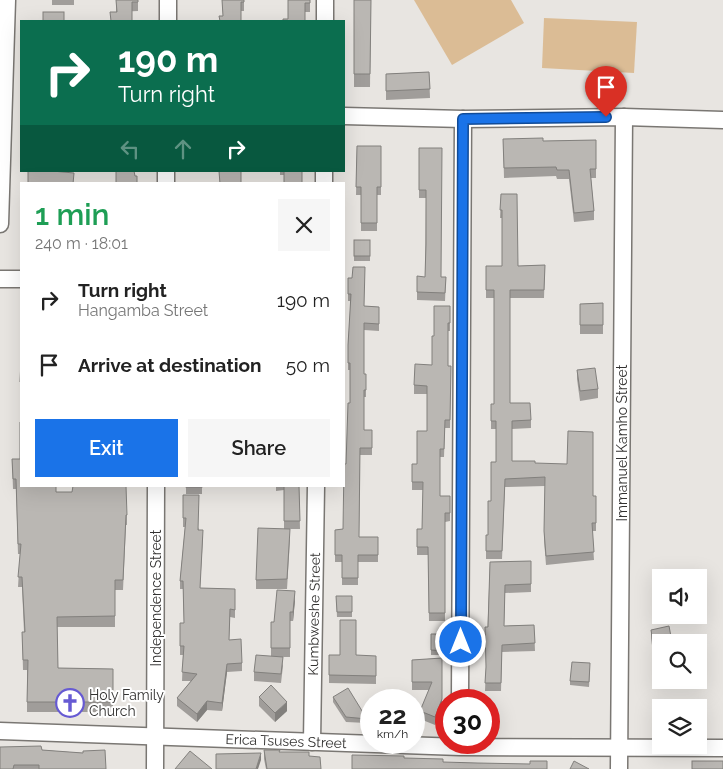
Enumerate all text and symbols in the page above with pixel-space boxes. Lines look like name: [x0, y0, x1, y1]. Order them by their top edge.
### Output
text: 190 m: [118, 39, 218, 80]
icon: right: [35, 40, 100, 105]
pin: [585, 66, 627, 117]
icon: arrive: [592, 73, 620, 101]
text: Turn right: [118, 81, 215, 107]
icon: left: [116, 135, 144, 163]
icon: ahead: [169, 135, 197, 163]
icon: right: [222, 135, 250, 163]
text: 1 min: [35, 197, 110, 232]
button: close: [278, 199, 330, 251]
text: 240 m · 18:01: [35, 234, 128, 253]
text: Turn right: [78, 279, 167, 301]
icon: right: [35, 286, 63, 314]
text: 190 m: [277, 289, 330, 311]
text: Hangamba Street: [78, 301, 208, 320]
icon: arrive: [35, 351, 63, 379]
text: Arrive at destination: [78, 354, 262, 376]
text: 50 m: [286, 354, 330, 376]
street label: Immanuel Kamho Street: [614, 364, 630, 521]
button: Exit: [35, 419, 178, 477]
button: Share: [188, 419, 330, 477]
street label: Independence Street: [148, 529, 164, 666]
street label: Kumbweshe Street: [305, 552, 323, 676]
map controls: [652, 569, 707, 754]
button: sound: [652, 569, 707, 624]
position arrow: [434, 615, 486, 667]
button: search: [652, 634, 707, 689]
place label: Holy Family Church: [89, 687, 164, 719]
church icon: Holy Family Church: [55, 688, 85, 718]
speed limit sign: 30: [435, 689, 500, 754]
button: layers: [652, 699, 707, 754]
text: 22: [378, 700, 407, 730]
text: km/h: [377, 727, 408, 741]
street label: Erica Tsuses Street: [225, 731, 347, 751]

